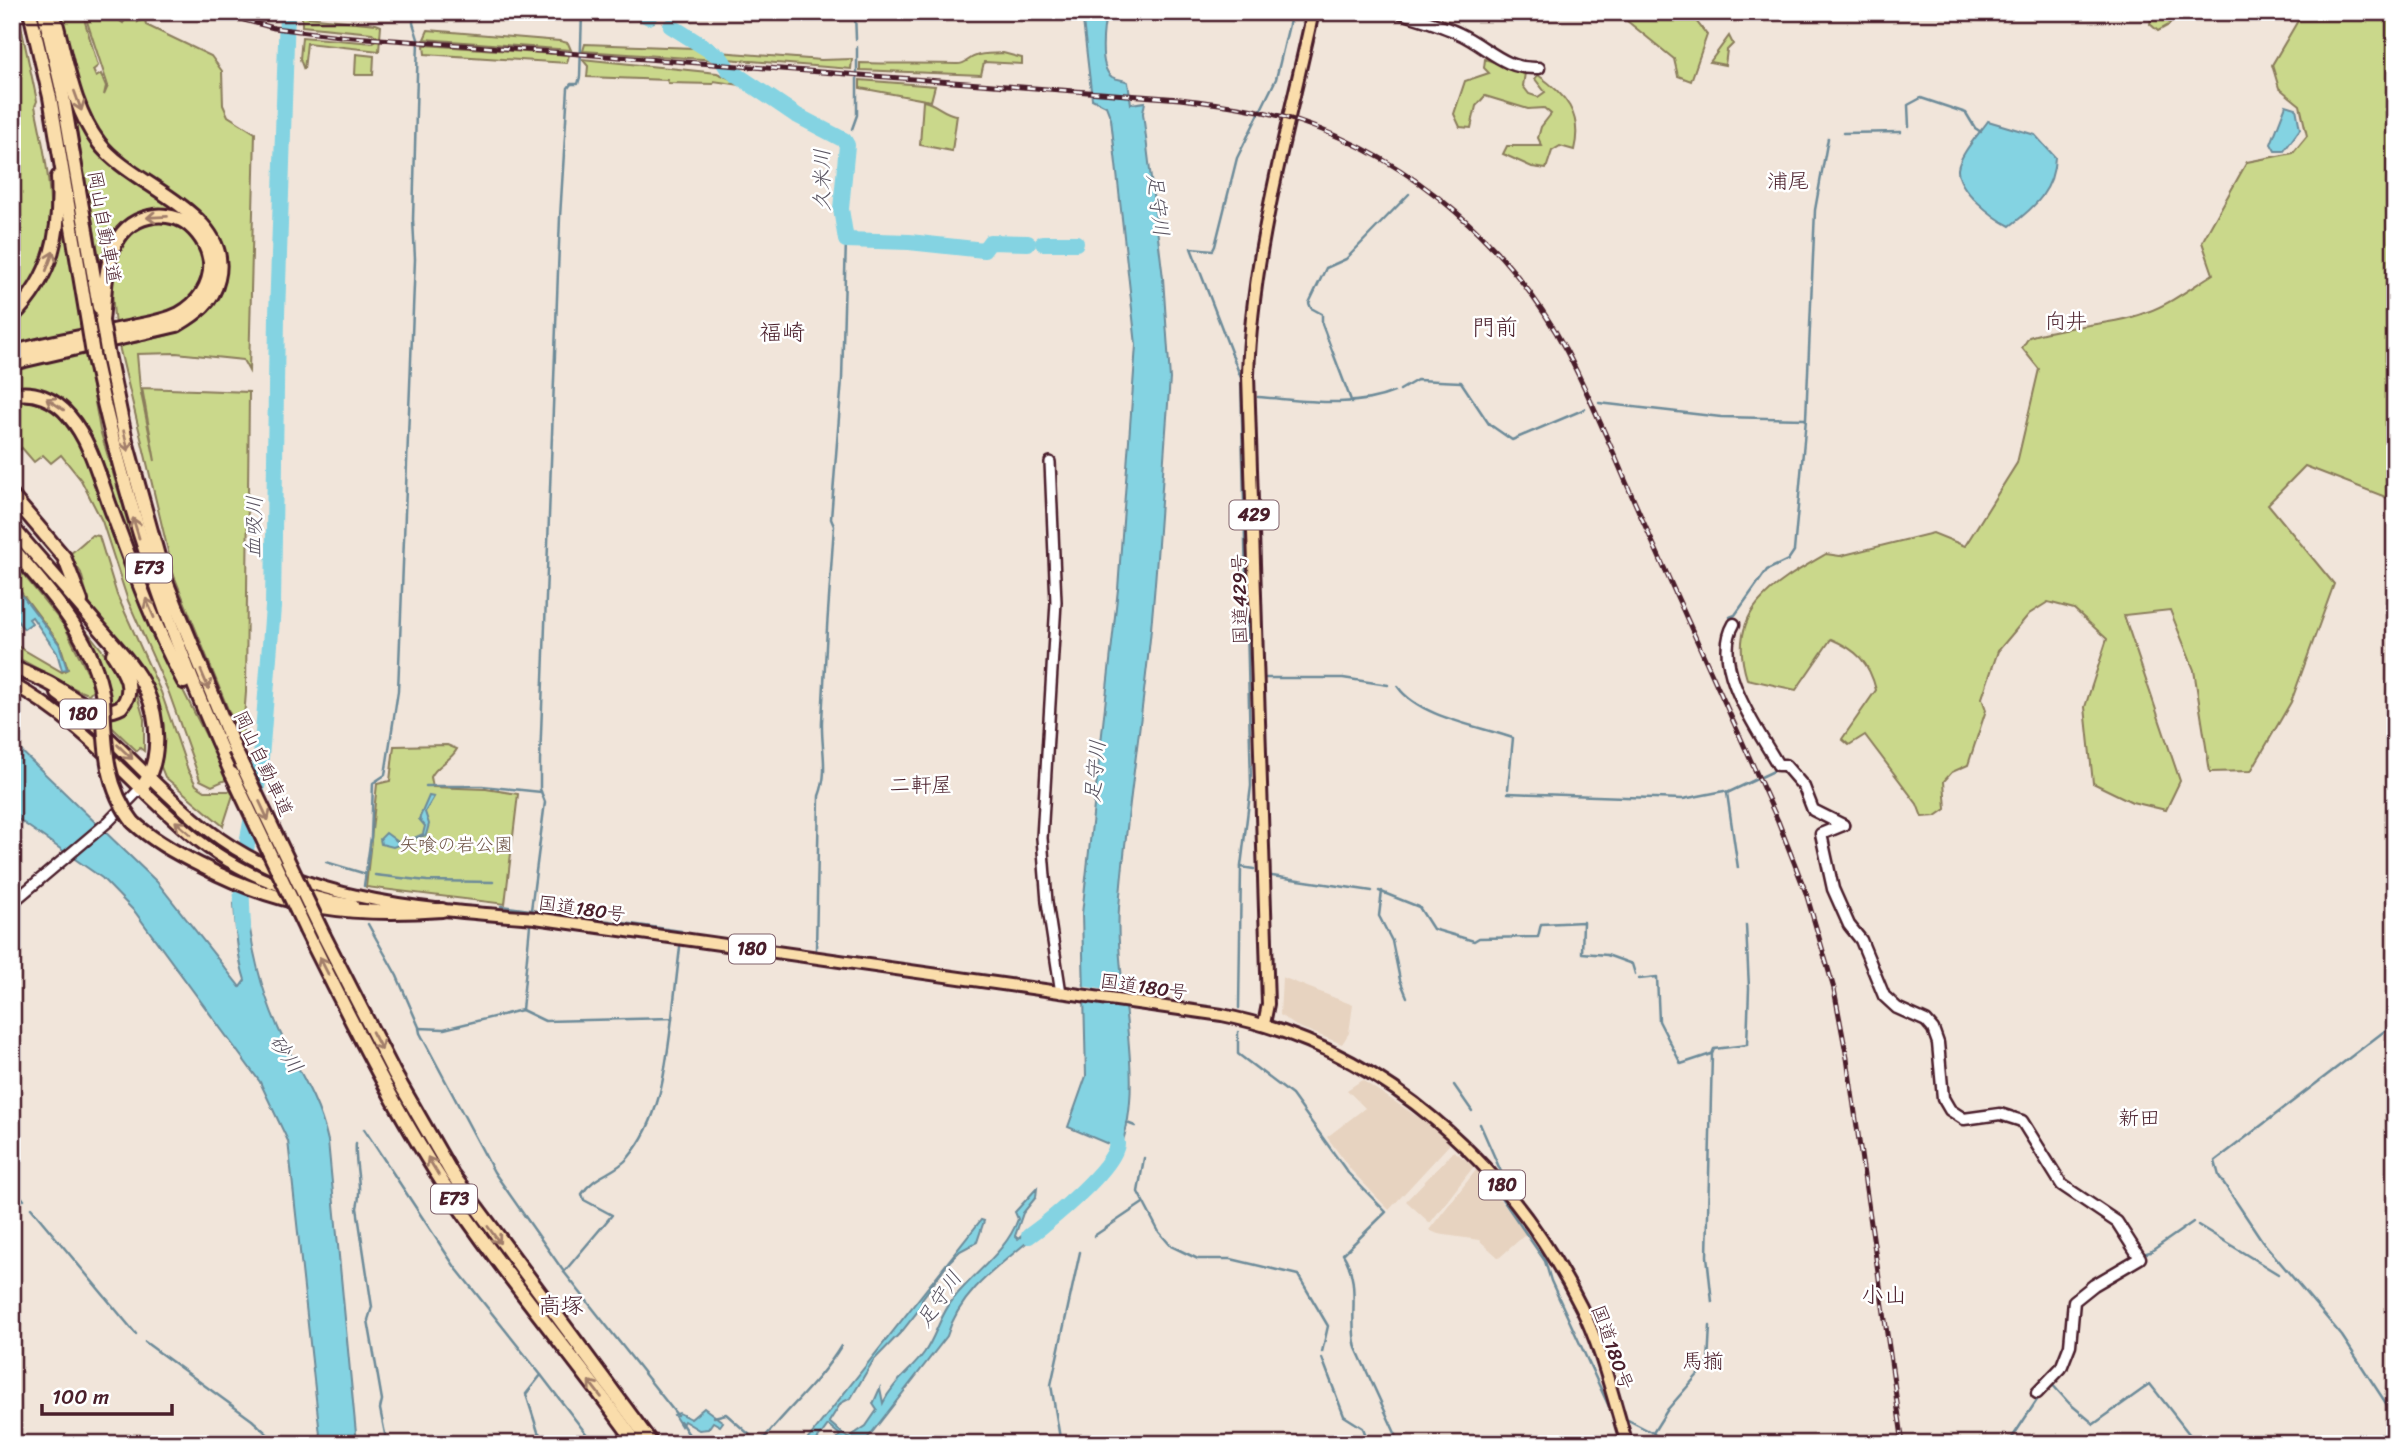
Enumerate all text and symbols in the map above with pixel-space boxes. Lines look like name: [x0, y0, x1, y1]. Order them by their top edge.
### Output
one-way arrow: [73, 90, 86, 112]
water label: 久米川: [803, 149, 841, 212]
district label: 浦尾: [1767, 162, 1809, 200]
street label: 岡山自動車道: [78, 168, 131, 286]
water label: 足守川: [1135, 171, 1181, 239]
one-way arrow: [146, 211, 169, 224]
one-way arrow: [45, 250, 58, 272]
district label: 向井: [2045, 302, 2087, 340]
district label: 門前: [1472, 307, 1518, 348]
district label: 福崎: [759, 312, 805, 353]
one-way arrow: [46, 397, 65, 411]
one-way arrow: [120, 429, 133, 452]
water label: 血吸川: [234, 495, 274, 559]
road number: 429: [1230, 500, 1278, 530]
one-way arrow: [129, 518, 142, 540]
street label: 国道429号: [1222, 553, 1257, 645]
road number: E73: [126, 554, 172, 582]
one-way arrow: [142, 598, 155, 619]
one-way arrow: [199, 668, 212, 690]
road number: 180: [60, 700, 106, 728]
street label: 岡山自動車道: [225, 705, 303, 822]
water label: 足守川: [1073, 738, 1117, 804]
one-way arrow: [116, 744, 133, 761]
district label: 二軒屋: [890, 766, 953, 804]
one-way arrow: [258, 800, 272, 821]
one-way arrow: [175, 820, 193, 836]
park label: 矢喰の岩公園: [399, 828, 513, 861]
street label: 国道180号: [536, 886, 628, 931]
road number: 180: [729, 934, 775, 964]
one-way arrow: [317, 956, 331, 977]
street label: 国道180号: [1098, 964, 1190, 1009]
water label: 砂川: [258, 1026, 314, 1082]
one-way arrow: [370, 1030, 384, 1050]
district label: 新田: [2118, 1099, 2160, 1137]
one-way arrow: [425, 1157, 440, 1176]
road number: 180: [1479, 1170, 1525, 1200]
road number: E73: [431, 1184, 477, 1214]
one-way arrow: [487, 1225, 501, 1244]
water label: 足守川: [906, 1262, 972, 1336]
district label: 小山: [1861, 1275, 1907, 1316]
district label: 高塚: [538, 1285, 584, 1326]
street label: 国道180号: [1582, 1300, 1643, 1394]
district label: 馬揃: [1682, 1342, 1724, 1380]
scale bar: [42, 1372, 172, 1416]
text: 100 m: [52, 1378, 109, 1416]
one-way arrow: [588, 1381, 603, 1399]

